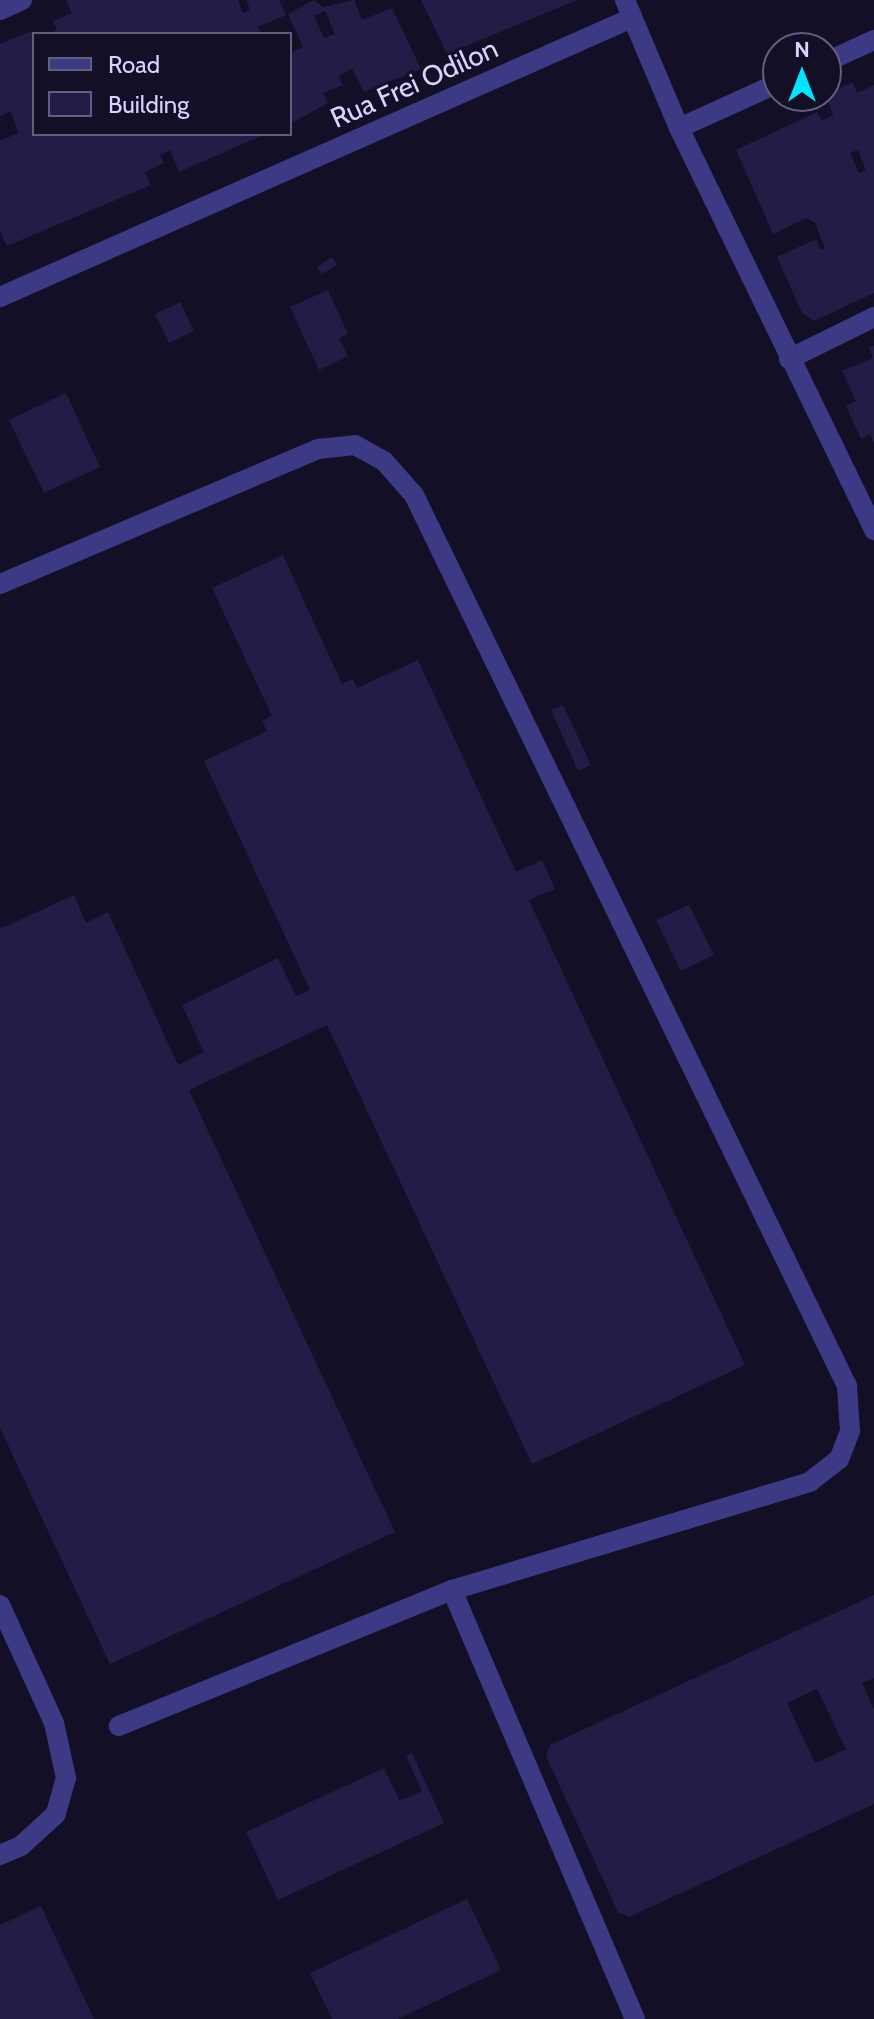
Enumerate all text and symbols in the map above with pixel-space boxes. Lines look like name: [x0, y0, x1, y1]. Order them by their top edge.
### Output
street label: Rua Frei Odilon: [325, 31, 503, 135]
legend: [32, 32, 292, 136]
north arrow: [762, 32, 842, 112]
text: N: [794, 36, 810, 63]
text: Road: [108, 50, 160, 79]
text: Building: [108, 90, 189, 119]

